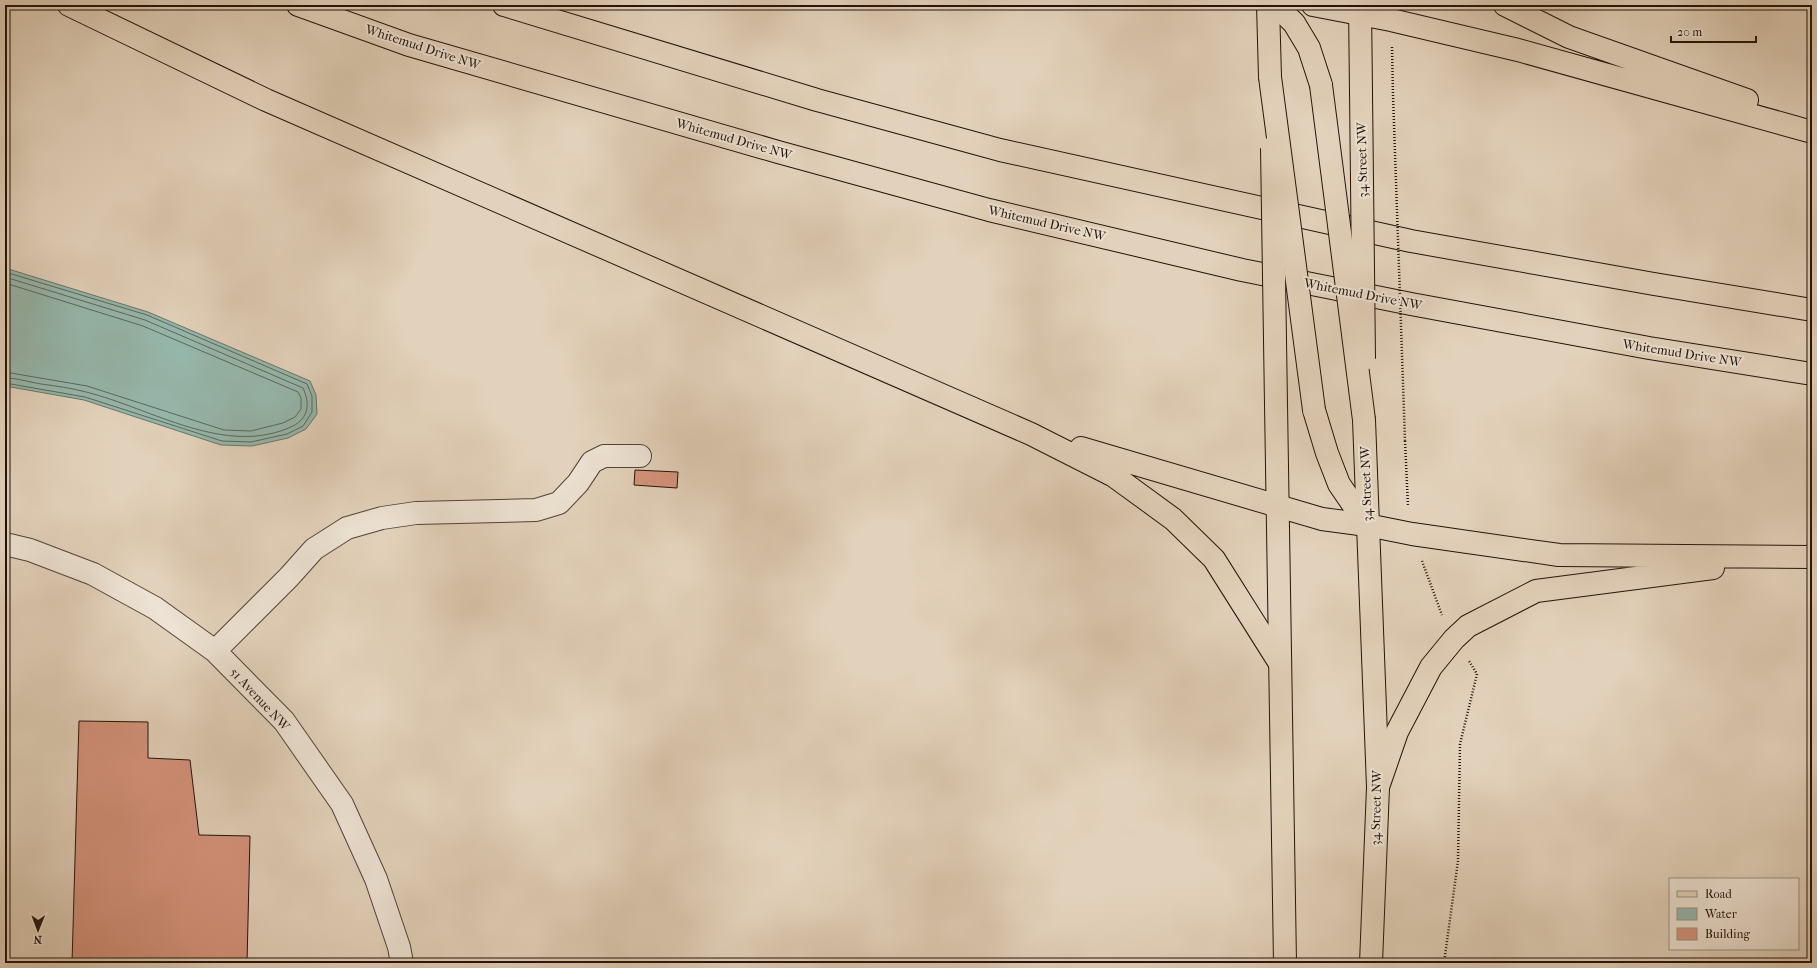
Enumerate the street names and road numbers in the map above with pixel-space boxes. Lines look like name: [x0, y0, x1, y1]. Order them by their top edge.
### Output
street label: Whitemud Drive NW: [363, 21, 484, 73]
street label: Whitemud Drive NW: [673, 115, 795, 163]
street label: 34 Street NW: [1354, 121, 1370, 198]
street label: Whitemud Drive NW: [986, 202, 1108, 244]
street label: Whitemud Drive NW: [1302, 275, 1424, 313]
street label: Whitemud Drive NW: [1621, 336, 1744, 370]
street label: 34 Street NW: [1357, 445, 1375, 522]
street label: 51 Avenue NW: [227, 664, 294, 734]
street label: 34 Street NW: [1368, 769, 1384, 846]

